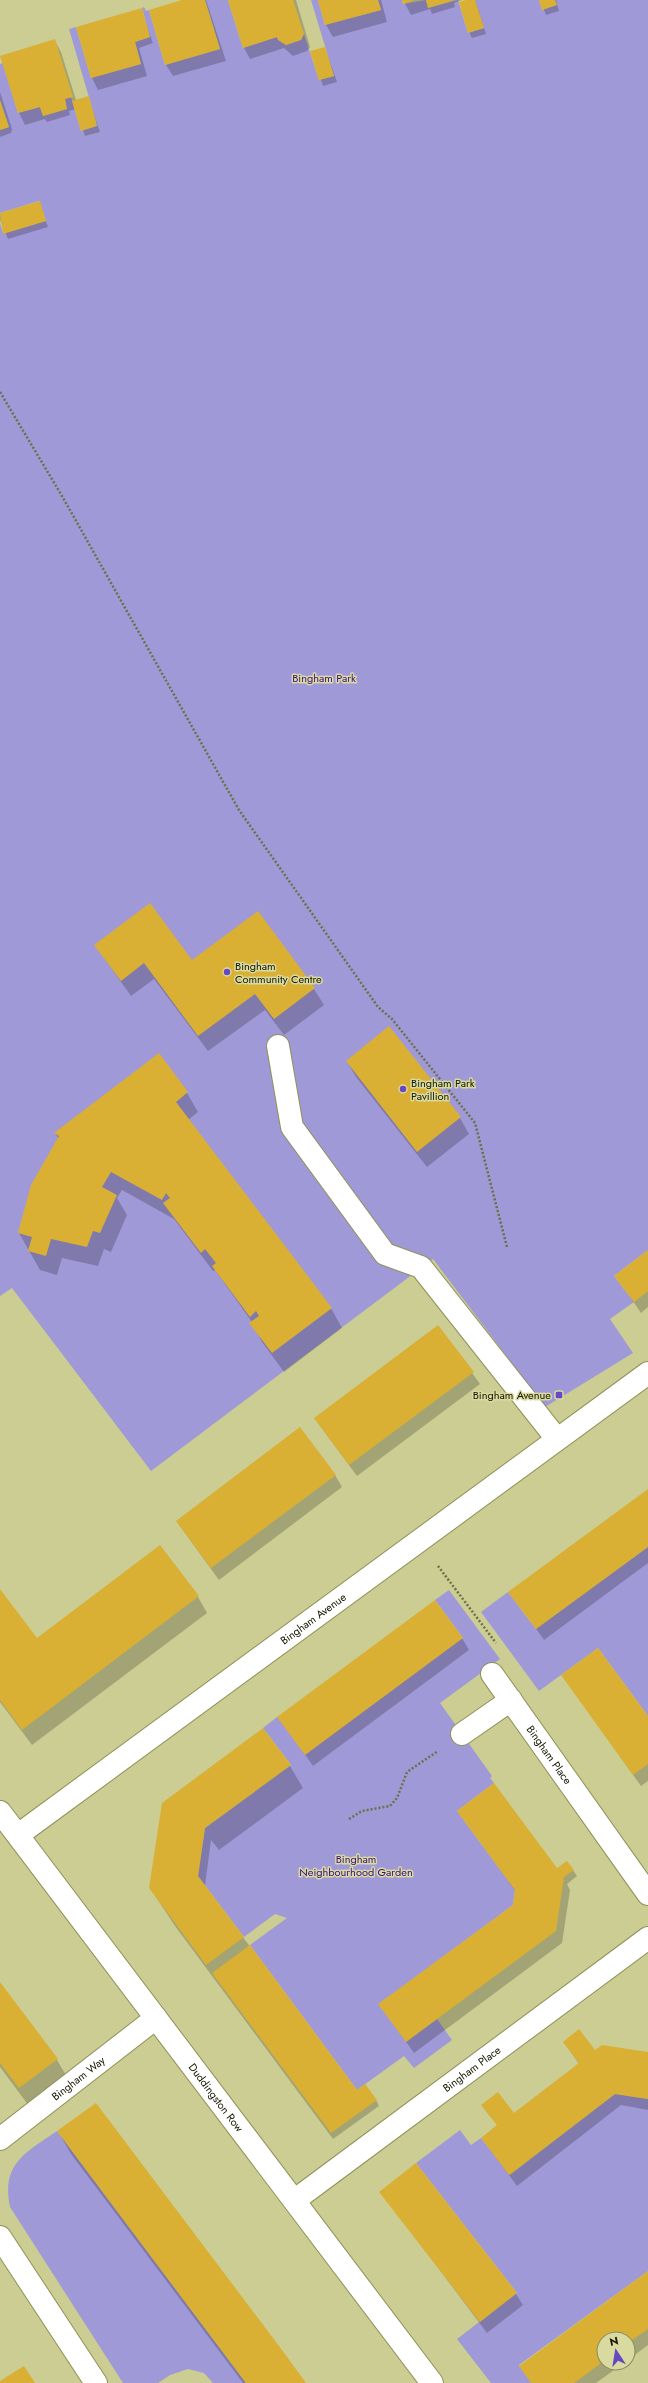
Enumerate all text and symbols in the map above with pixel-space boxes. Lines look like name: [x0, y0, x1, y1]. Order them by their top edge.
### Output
park label: Bingham Park: [292, 670, 356, 686]
place label: Bingham Community Centre: [235, 958, 322, 987]
marker: Bingham Community Centre: [222, 967, 232, 977]
place label: Bingham Park Pavillion: [411, 1075, 475, 1104]
marker: Bingham Park Pavillion: [398, 1084, 408, 1094]
place label: Bingham Avenue: [473, 1387, 551, 1403]
marker: Bingham Avenue: [554, 1390, 564, 1400]
street label: Bingham Avenue: [277, 1589, 350, 1648]
street label: Bingham Place: [523, 1722, 576, 1788]
park label: Bingham Neighbourhood Garden: [299, 1851, 413, 1880]
street label: Bingham Place: [439, 2042, 504, 2096]
street label: Bingham Way: [48, 2052, 109, 2104]
street label: Duddingston Row: [185, 2060, 248, 2136]
north arrow: [596, 2331, 636, 2371]
text: N: [608, 2332, 620, 2350]

